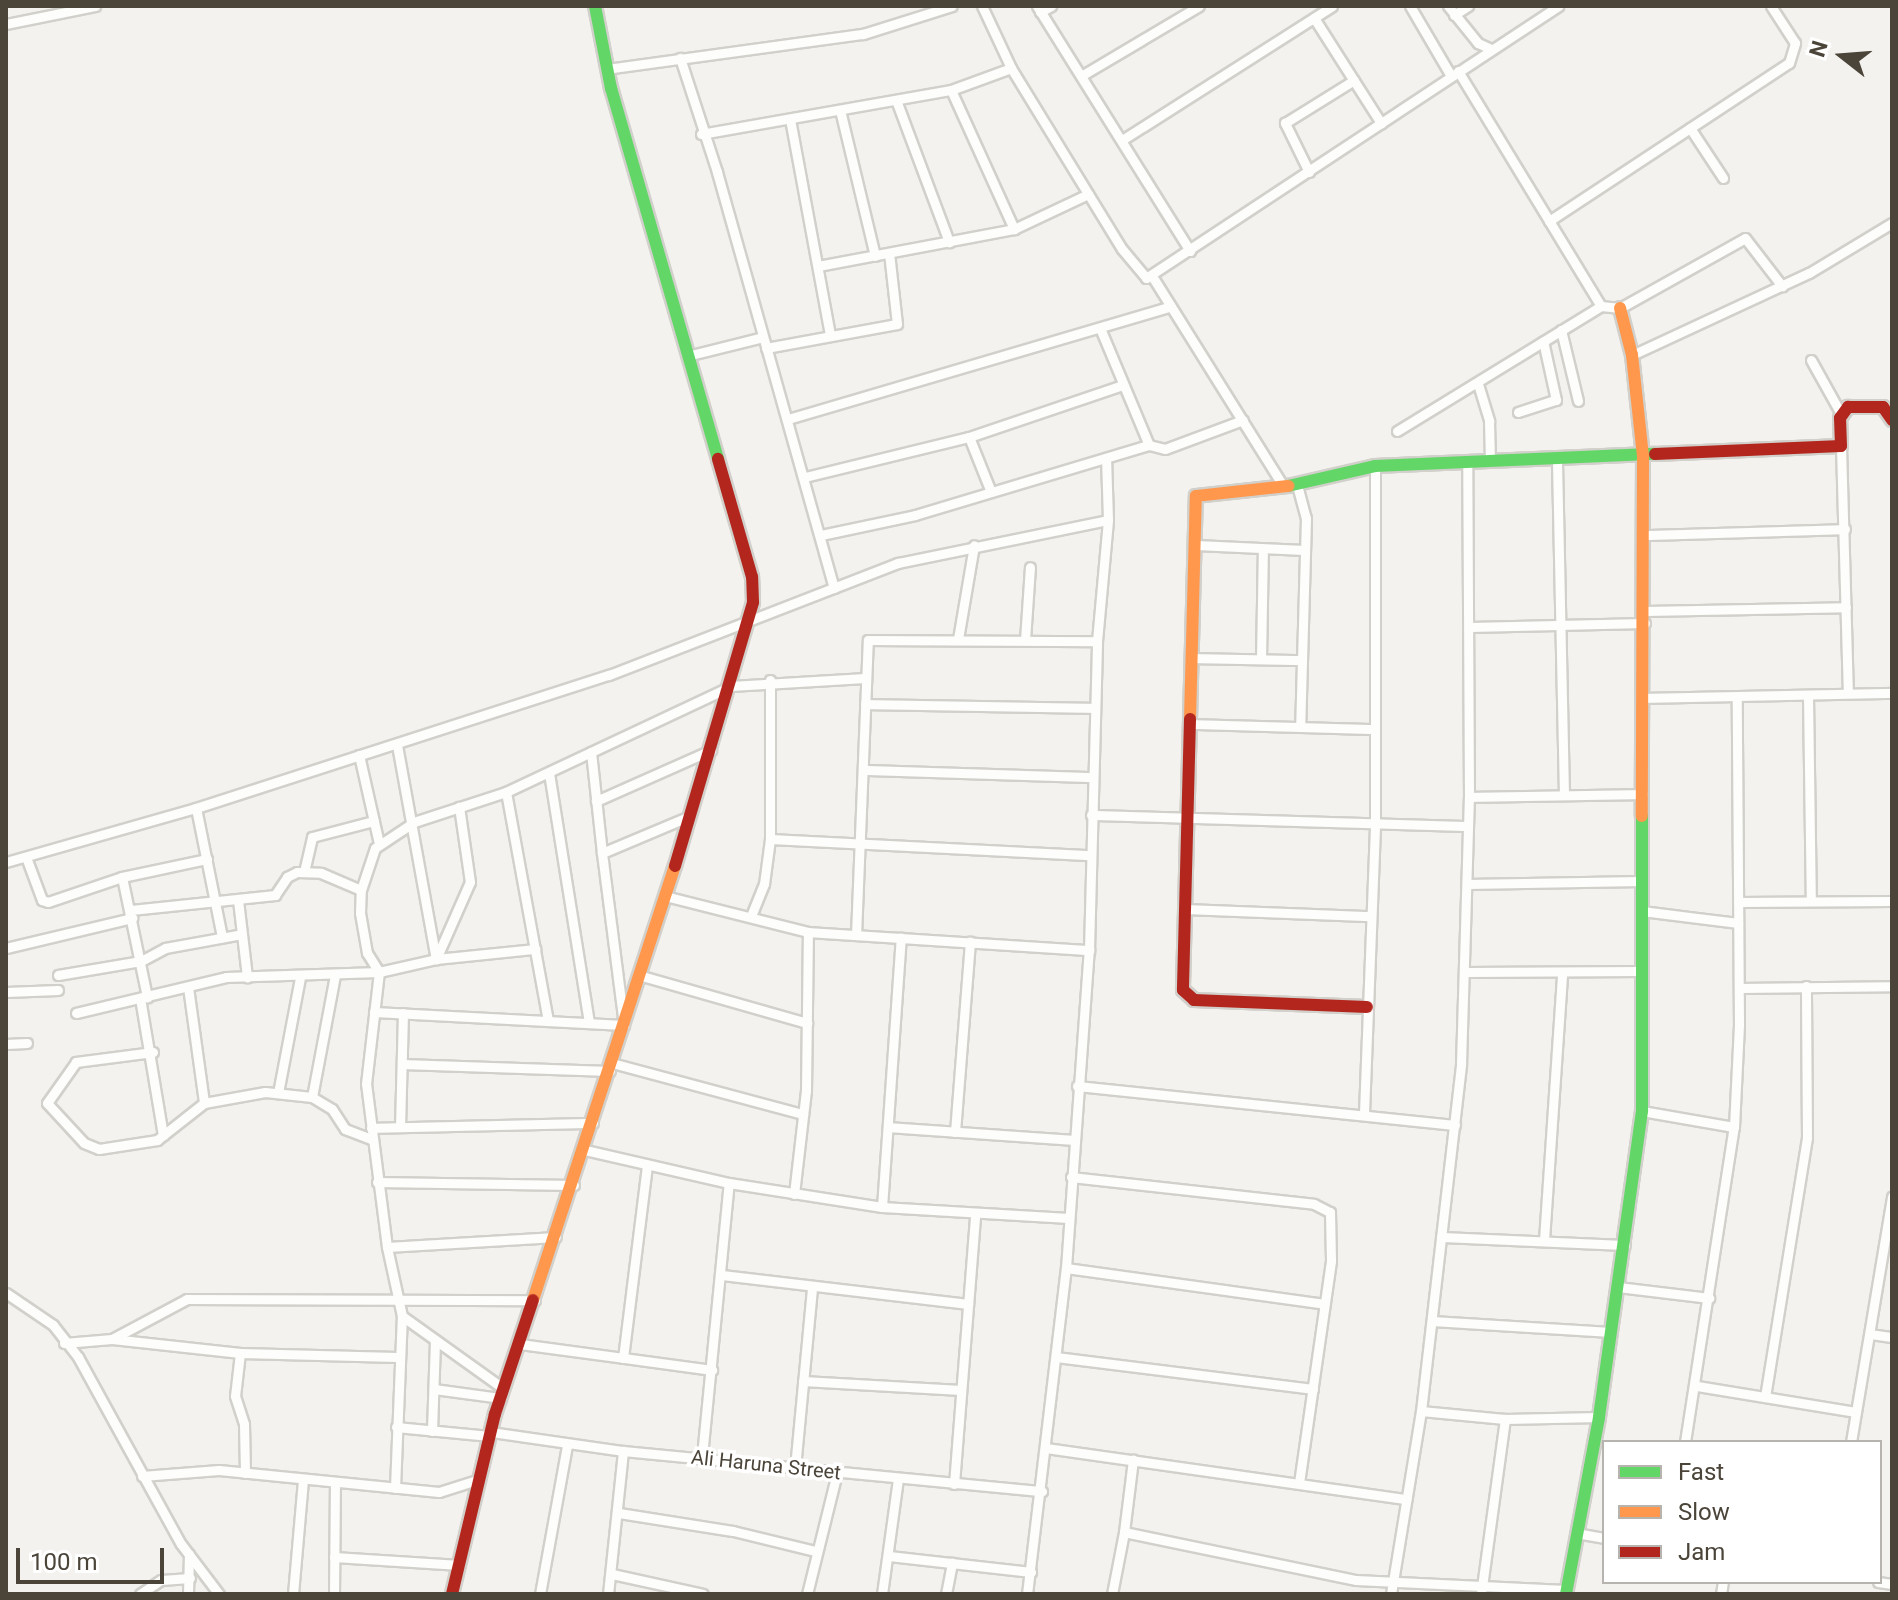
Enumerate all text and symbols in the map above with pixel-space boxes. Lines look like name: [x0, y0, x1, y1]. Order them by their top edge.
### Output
north arrow: [1802, 16, 1882, 96]
text: N: [1804, 38, 1833, 60]
legend: [1602, 1440, 1882, 1584]
street label: Ali Haruna Street: [690, 1445, 842, 1485]
text: Fast: [1678, 1458, 1724, 1486]
text: Slow: [1678, 1498, 1730, 1526]
scale bar: [20, 1532, 168, 1582]
text: Jam: [1678, 1538, 1725, 1566]
text: 100 m: [30, 1548, 97, 1576]

